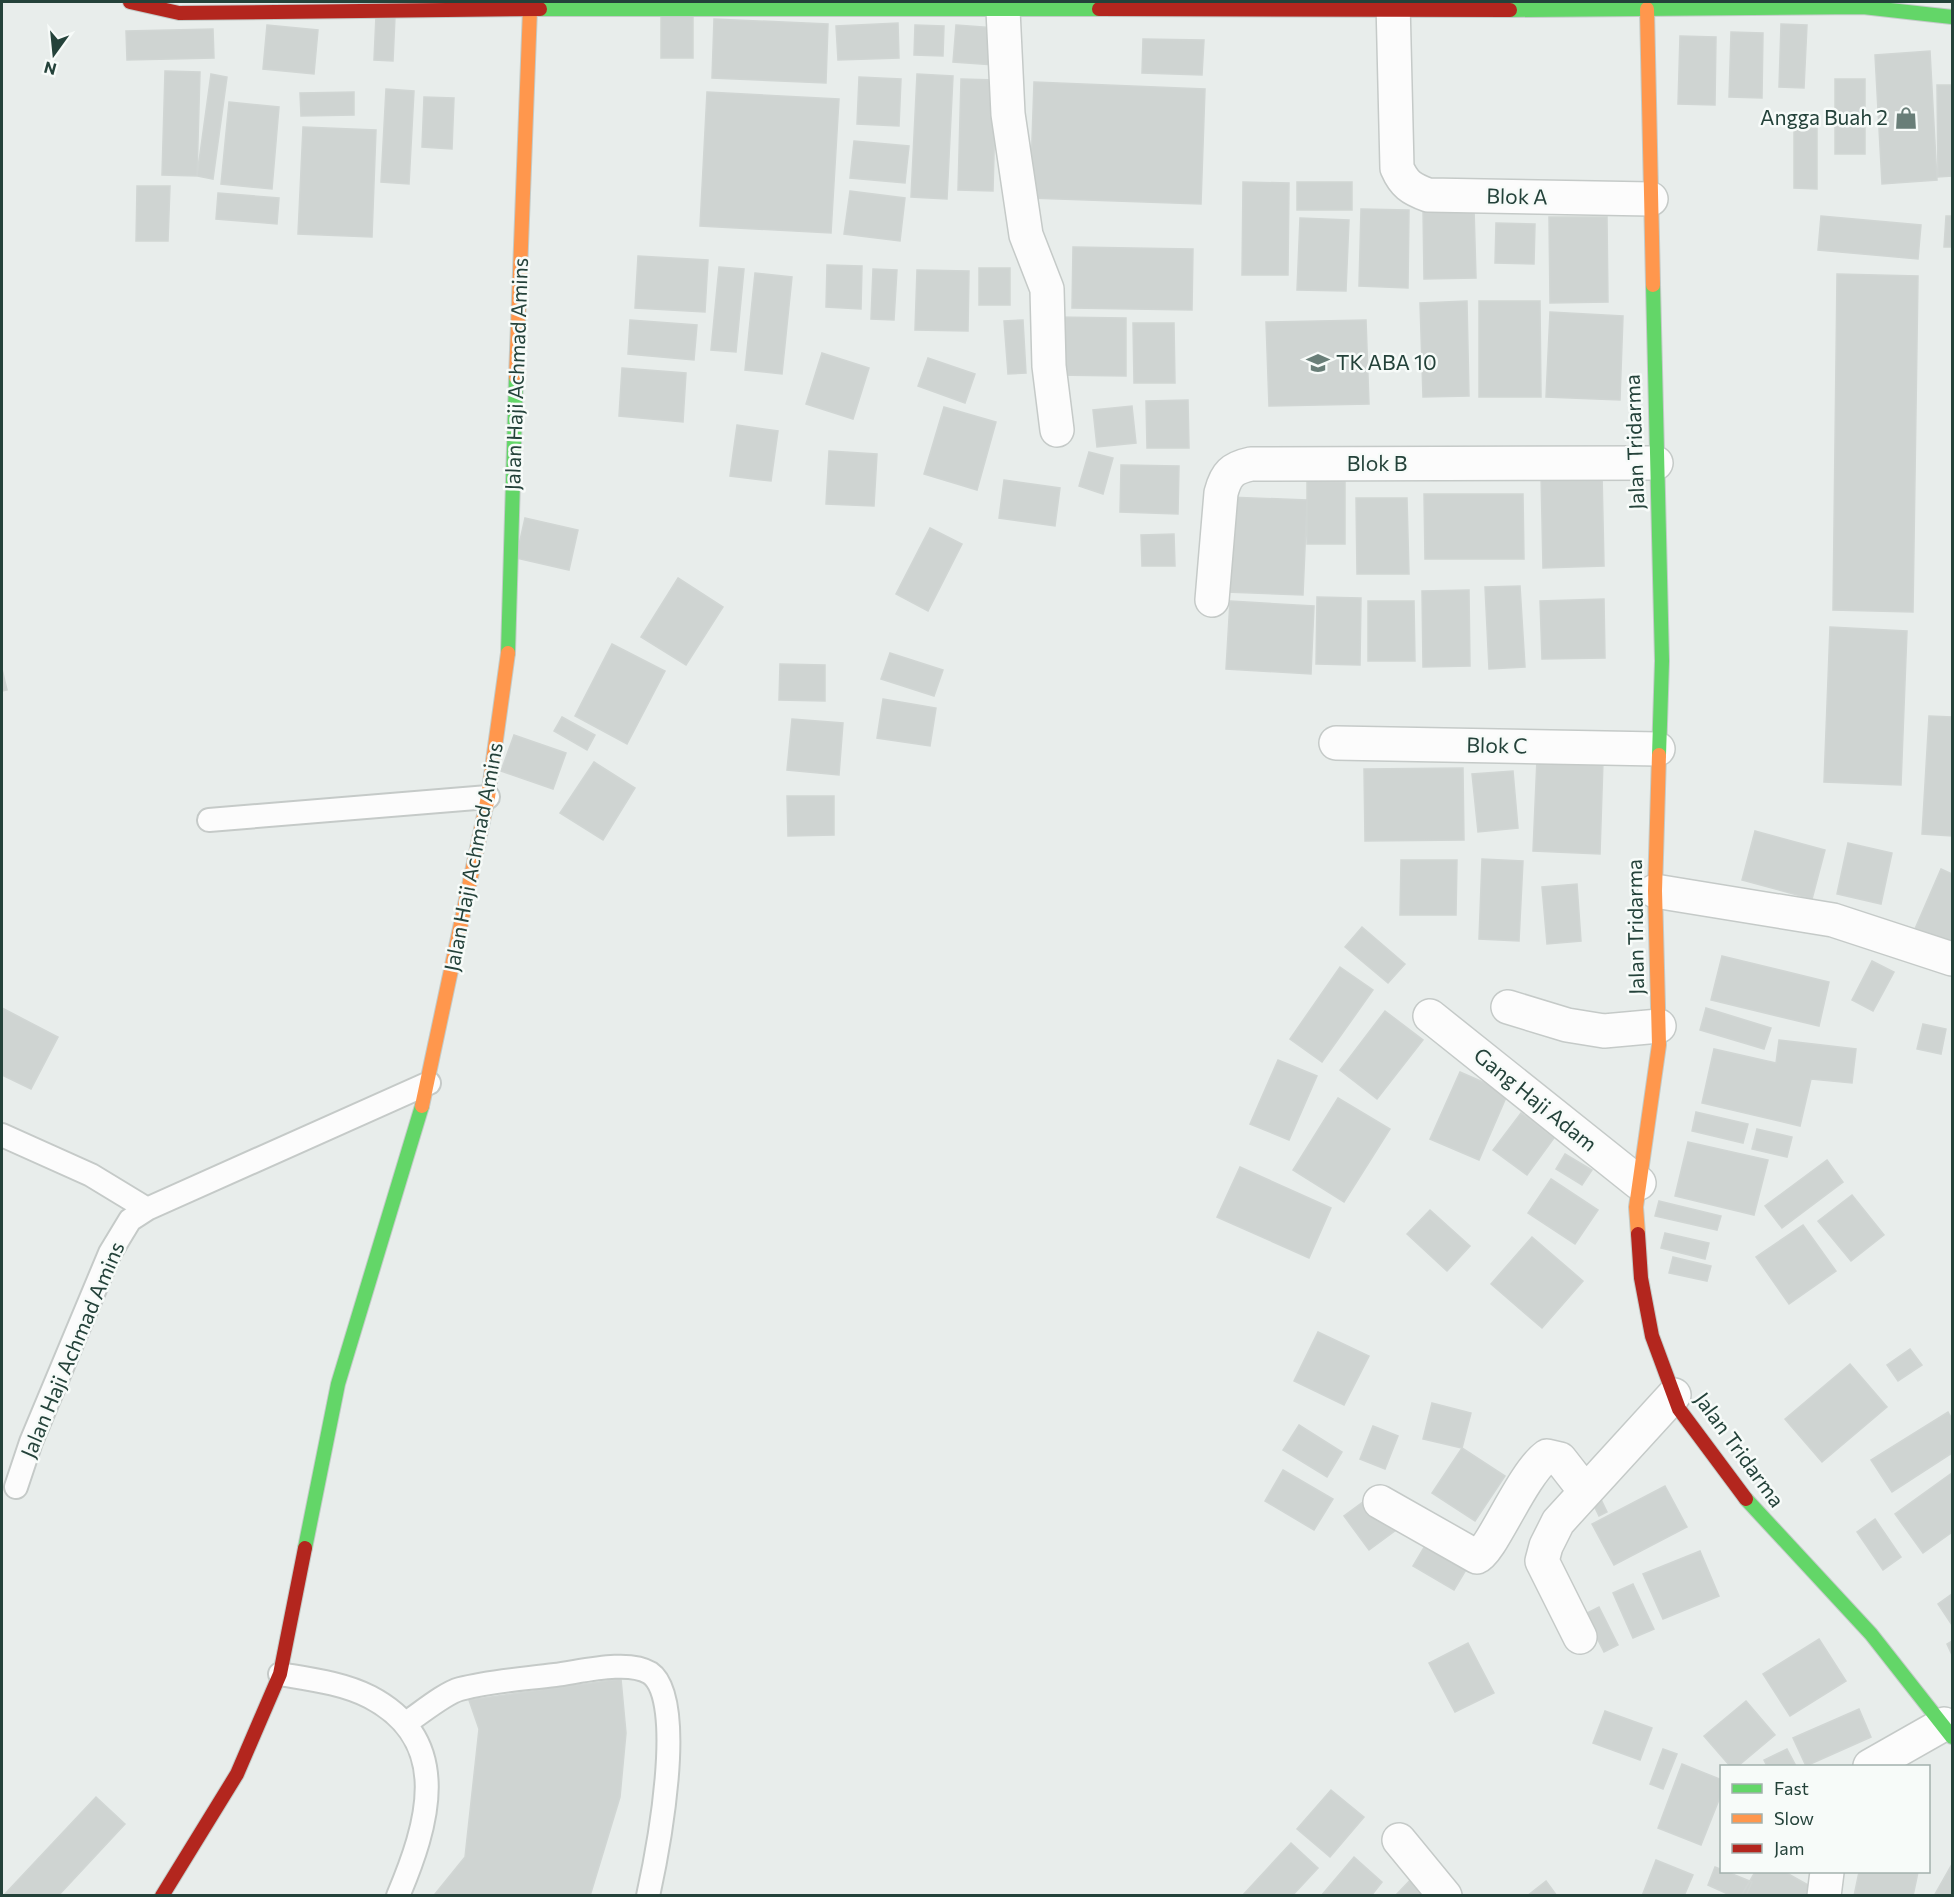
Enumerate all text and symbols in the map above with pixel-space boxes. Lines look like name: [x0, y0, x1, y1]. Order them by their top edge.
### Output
north arrow: [24, 24, 84, 84]
text: N: [42, 58, 58, 80]
place label: Angga Buah 2: [1760, 104, 1888, 129]
shop icon: Angga Buah 2: [1893, 105, 1919, 131]
street label: Blok A: [1486, 182, 1548, 209]
street label: Jalan Haji Achmad Amins: [499, 257, 532, 491]
place label: TK ABA 10: [1336, 349, 1437, 374]
school or university icon: TK ABA 10: [1305, 350, 1331, 376]
street label: Jalan Tridarma: [1619, 374, 1648, 510]
street label: Blok B: [1347, 450, 1407, 475]
street label: Blok C: [1466, 731, 1528, 758]
street label: Jalan Haji Achmad Amins: [438, 740, 507, 973]
street label: Jalan Tridarma: [1621, 859, 1648, 995]
street label: Gang Haji Adam: [1469, 1042, 1602, 1156]
street label: Jalan Haji Achmad Amins: [15, 1237, 129, 1461]
street label: Jalan Tridarma: [1690, 1387, 1790, 1511]
legend: [1720, 1765, 1930, 1873]
text: Fast: [1774, 1777, 1809, 1799]
text: Slow: [1774, 1807, 1814, 1829]
text: Jam: [1774, 1837, 1804, 1859]

